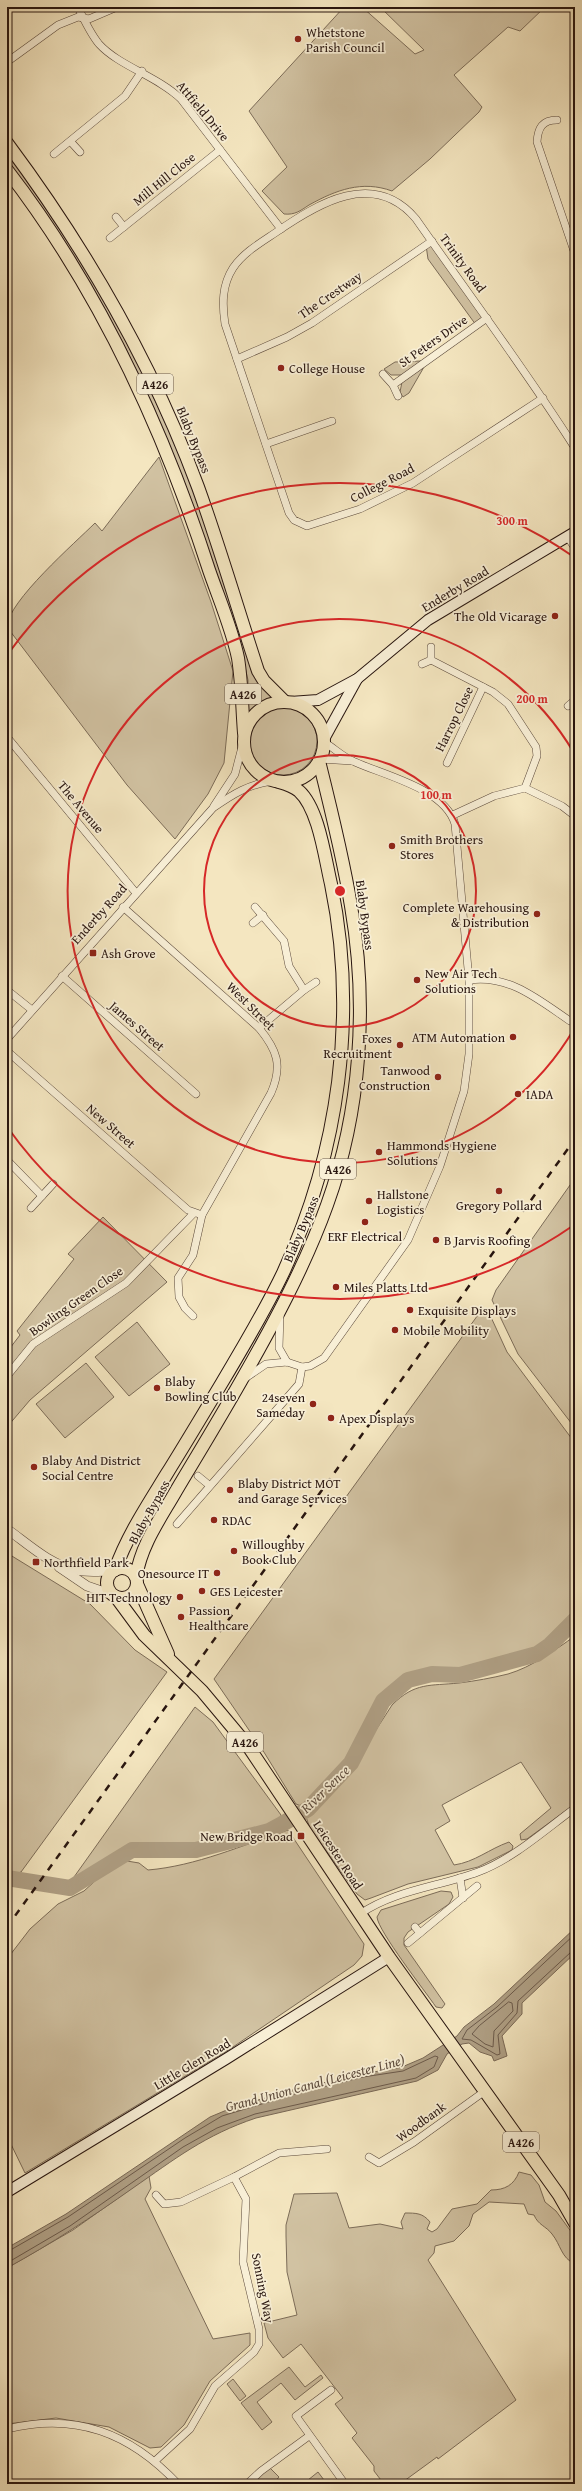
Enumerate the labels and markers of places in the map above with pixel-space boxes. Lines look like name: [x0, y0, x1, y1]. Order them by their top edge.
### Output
place label: Whetstone Parish Council: [306, 23, 385, 57]
marker: Whetstone Parish Council: [293, 34, 303, 44]
place label: College House: [289, 359, 365, 378]
marker: College House: [276, 363, 286, 373]
place label: The Old Vicarage: [454, 607, 547, 626]
marker: The Old Vicarage: [550, 611, 560, 621]
place label: Smith Brothers Stores: [400, 830, 483, 864]
marker: Smith Brothers Stores: [387, 841, 397, 851]
centre of rings: [333, 884, 347, 898]
place label: Complete Warehousing & Distribution: [403, 898, 530, 932]
marker: Complete Warehousing & Distribution: [532, 909, 542, 919]
place label: Ash Grove: [101, 944, 156, 963]
marker: Ash Grove: [88, 948, 98, 958]
place label: New Air Tech Solutions: [425, 964, 498, 998]
marker: New Air Tech Solutions: [412, 975, 422, 985]
place label: ATM Automation: [412, 1028, 506, 1047]
place label: Foxes Recruitment: [323, 1029, 392, 1063]
marker: ATM Automation: [508, 1032, 518, 1042]
marker: Foxes Recruitment: [395, 1040, 405, 1050]
place label: Tanwood Construction: [359, 1061, 431, 1095]
marker: Tanwood Construction: [433, 1072, 443, 1082]
place label: IADA: [526, 1085, 553, 1104]
marker: IADA: [513, 1089, 523, 1099]
place label: Hammonds Hygiene Solutions: [387, 1136, 497, 1170]
marker: Hammonds Hygiene Solutions: [374, 1147, 384, 1157]
place label: Hallstone Logistics: [377, 1185, 429, 1219]
marker: Gregory Pollard: [494, 1186, 504, 1196]
marker: Hallstone Logistics: [364, 1196, 374, 1206]
place label: Gregory Pollard: [456, 1196, 542, 1215]
marker: ERF Electrical: [360, 1217, 370, 1227]
place label: ERF Electrical: [328, 1227, 403, 1246]
place label: B Jarvis Roofing: [444, 1231, 531, 1250]
marker: B Jarvis Roofing: [431, 1235, 441, 1245]
place label: Miles Platts Ltd: [344, 1278, 428, 1297]
marker: Miles Platts Ltd: [331, 1282, 341, 1292]
place label: Exquisite Displays: [418, 1301, 516, 1320]
marker: Exquisite Displays: [405, 1305, 415, 1315]
place label: Mobile Mobility: [403, 1321, 490, 1340]
marker: Mobile Mobility: [390, 1325, 400, 1335]
place label: Blaby Bowling Club: [165, 1372, 237, 1406]
marker: Blaby Bowling Club: [152, 1383, 162, 1393]
place label: 24seven Sameday: [256, 1388, 306, 1422]
marker: 24seven Sameday: [308, 1399, 318, 1409]
place label: Apex Displays: [339, 1409, 414, 1428]
marker: Apex Displays: [326, 1413, 336, 1423]
place label: Blaby And District Social Centre: [42, 1451, 141, 1485]
marker: Blaby And District Social Centre: [29, 1462, 39, 1472]
place label: Blaby District MOT and Garage Services: [238, 1474, 347, 1508]
marker: Blaby District MOT and Garage Services: [225, 1485, 235, 1495]
place label: RDAC: [222, 1511, 252, 1530]
marker: RDAC: [209, 1515, 219, 1525]
place label: Willoughby Book Club: [242, 1535, 305, 1569]
marker: Willoughby Book Club: [229, 1546, 239, 1556]
place label: Northfield Park: [44, 1553, 129, 1572]
marker: Northfield Park: [31, 1557, 41, 1567]
place label: Onesource IT: [138, 1564, 210, 1583]
marker: Onesource IT: [212, 1568, 222, 1578]
place label: GES Leicester: [210, 1582, 283, 1601]
marker: GES Leicester: [197, 1586, 207, 1596]
place label: HIT Technology: [86, 1588, 173, 1607]
marker: HIT Technology: [175, 1592, 185, 1602]
place label: Passion Healthcare: [189, 1601, 249, 1635]
marker: Passion Healthcare: [176, 1612, 186, 1622]
place label: New Bridge Road: [200, 1827, 293, 1846]
marker: New Bridge Road: [296, 1831, 306, 1841]

